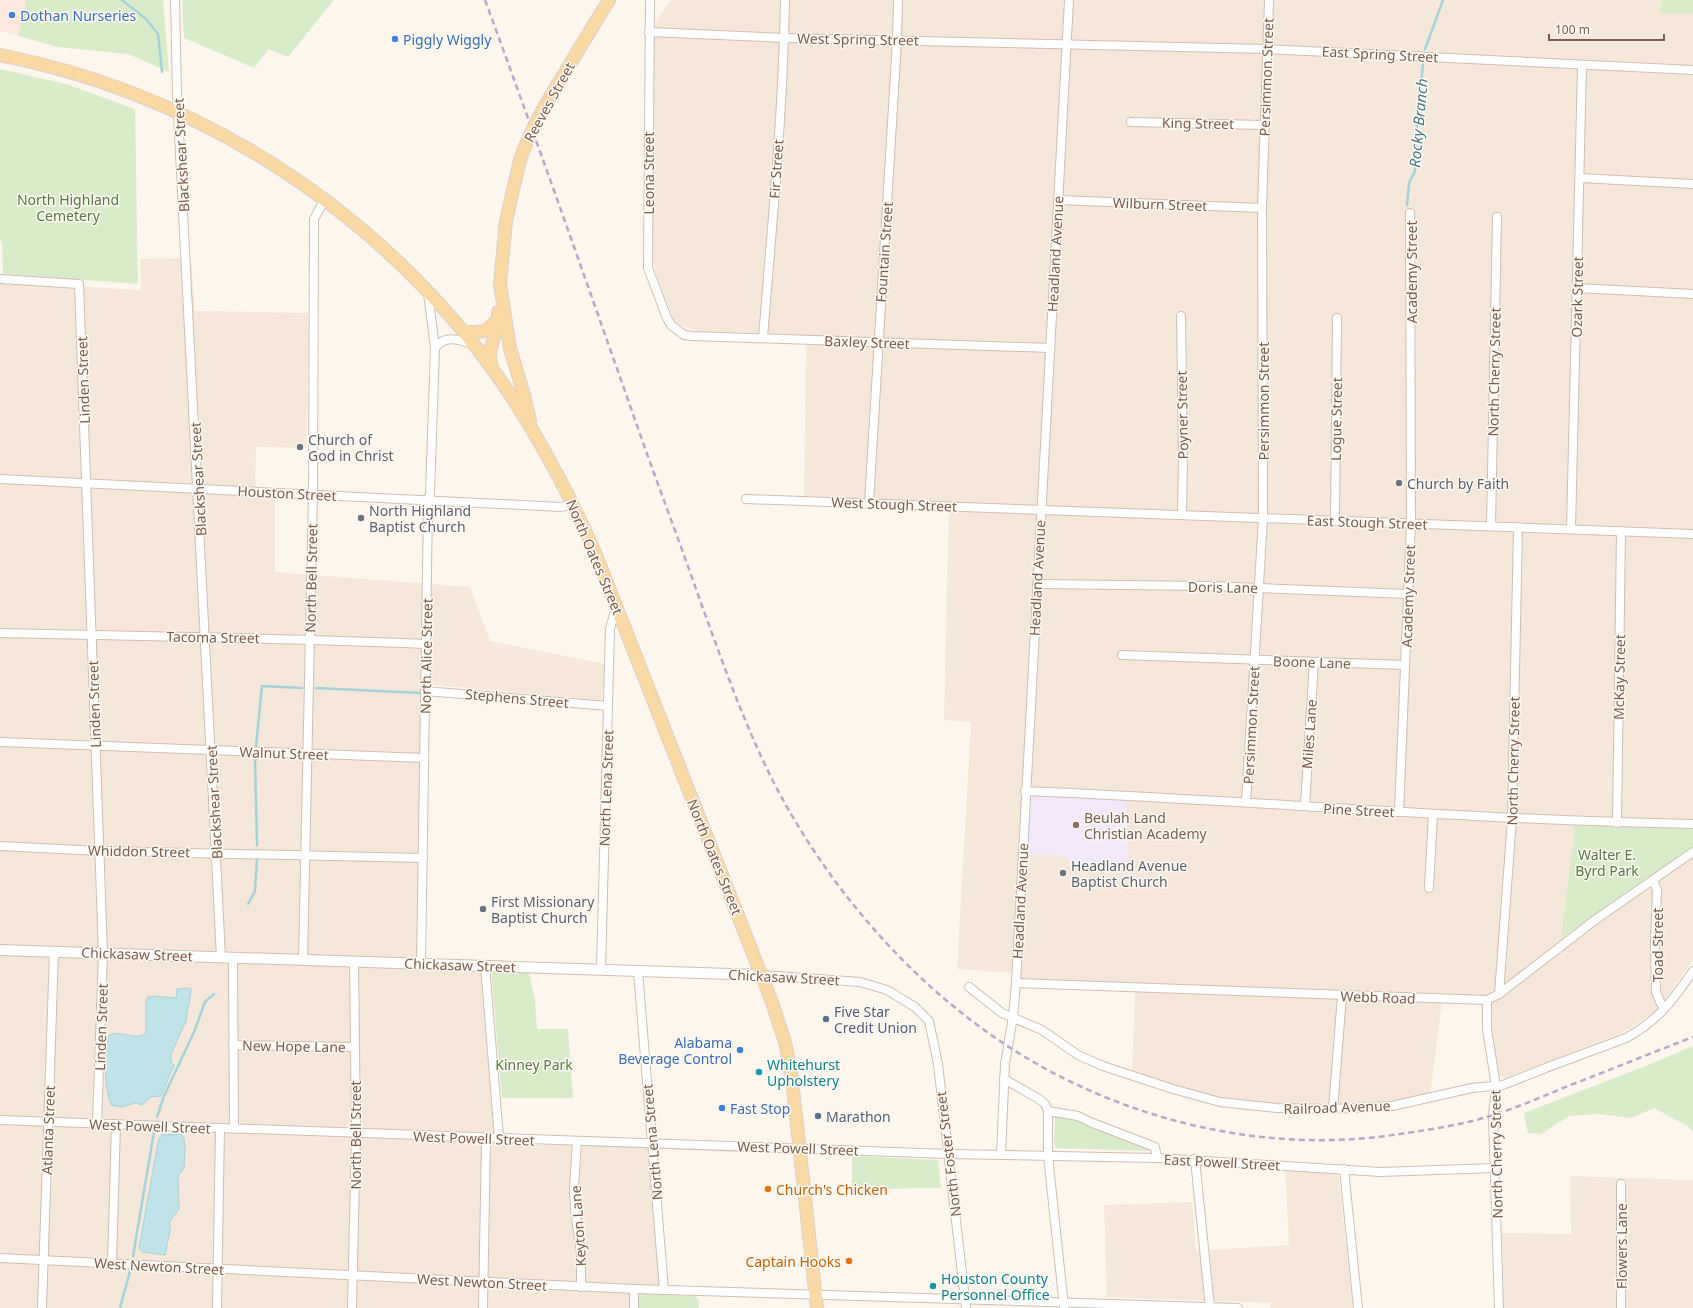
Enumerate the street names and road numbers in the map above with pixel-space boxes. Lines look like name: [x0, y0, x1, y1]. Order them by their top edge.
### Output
street label: Persimmon Street: [1254, 17, 1278, 137]
street label: West Spring Street: [797, 28, 919, 50]
street label: East Spring Street: [1321, 41, 1439, 67]
street label: Reeves Street: [519, 59, 579, 145]
street label: Blackshear Street: [169, 97, 193, 213]
street label: King Street: [1162, 113, 1234, 133]
street label: Leona Street: [639, 132, 658, 214]
street label: Fir Street: [764, 139, 788, 199]
street label: Wilburn Street: [1112, 193, 1208, 215]
street label: Headland Avenue: [1042, 195, 1068, 313]
street label: Fountain Street: [871, 201, 897, 303]
street label: Academy Street: [1402, 221, 1421, 323]
street label: Ozark Street: [1567, 256, 1587, 338]
street label: North Cherry Street: [1483, 307, 1505, 437]
street label: Baxley Street: [824, 331, 910, 353]
street label: Linden Street: [72, 336, 94, 424]
street label: Persimmon Street: [1254, 342, 1273, 460]
street label: Poyner Street: [1172, 370, 1192, 460]
street label: Logue Street: [1326, 377, 1346, 461]
street label: Blackshear Street: [186, 421, 210, 537]
street label: Houston Street: [237, 481, 337, 505]
street label: West Stough Street: [831, 492, 957, 516]
street label: North Oates Street: [562, 496, 628, 618]
street label: East Stough Street: [1306, 510, 1428, 534]
street label: Headland Avenue: [1024, 519, 1050, 637]
street label: North Bell Street: [301, 523, 321, 633]
street label: Academy Street: [1397, 544, 1419, 648]
street label: Doris Lane: [1188, 577, 1258, 597]
street label: North Alice Street: [415, 598, 437, 714]
street label: Tacoma Street: [166, 627, 260, 647]
street label: McKay Street: [1609, 634, 1629, 720]
street label: Boone Lane: [1273, 651, 1351, 673]
street label: Linden Street: [83, 660, 105, 748]
street label: Persimmon Street: [1238, 665, 1264, 785]
street label: Stephens Street: [464, 684, 570, 712]
street label: North Cherry Street: [1502, 696, 1524, 826]
street label: Miles Lane: [1297, 698, 1321, 770]
street label: North Lena Street: [594, 729, 618, 847]
street label: Walnut Street: [239, 742, 329, 764]
street label: Blackshear Street: [202, 744, 226, 860]
street label: North Oates Street: [683, 796, 747, 918]
street label: Pine Street: [1323, 799, 1395, 821]
street label: Whiddon Street: [88, 841, 190, 861]
street label: Headland Avenue: [1007, 842, 1033, 960]
street label: Toad Street: [1648, 908, 1667, 982]
street label: Chickasaw Street: [81, 943, 193, 965]
street label: Chickasaw Street: [404, 954, 516, 976]
street label: Chickasaw Street: [728, 965, 840, 989]
street label: Linden Street: [90, 983, 112, 1071]
street label: Webb Road: [1340, 986, 1416, 1008]
street label: New Hope Lane: [242, 1036, 346, 1056]
street label: North Bell Street: [346, 1080, 365, 1190]
street label: North Lena Street: [637, 1083, 667, 1201]
street label: Atlanta Street: [37, 1085, 59, 1175]
street label: North Cherry Street: [1485, 1089, 1507, 1219]
street label: North Foster Street: [931, 1090, 965, 1218]
street label: Railroad Avenue: [1283, 1096, 1391, 1118]
street label: West Powell Street: [89, 1114, 211, 1138]
street label: West Powell Street: [413, 1126, 535, 1150]
street label: West Powell Street: [737, 1136, 859, 1160]
street label: East Powell Street: [1163, 1149, 1281, 1175]
street label: Keyton Lane: [566, 1185, 590, 1267]
street label: Flowers Lane: [1612, 1203, 1631, 1289]
street label: West Newton Street: [93, 1253, 225, 1279]
street label: West Newton Street: [416, 1269, 548, 1295]

